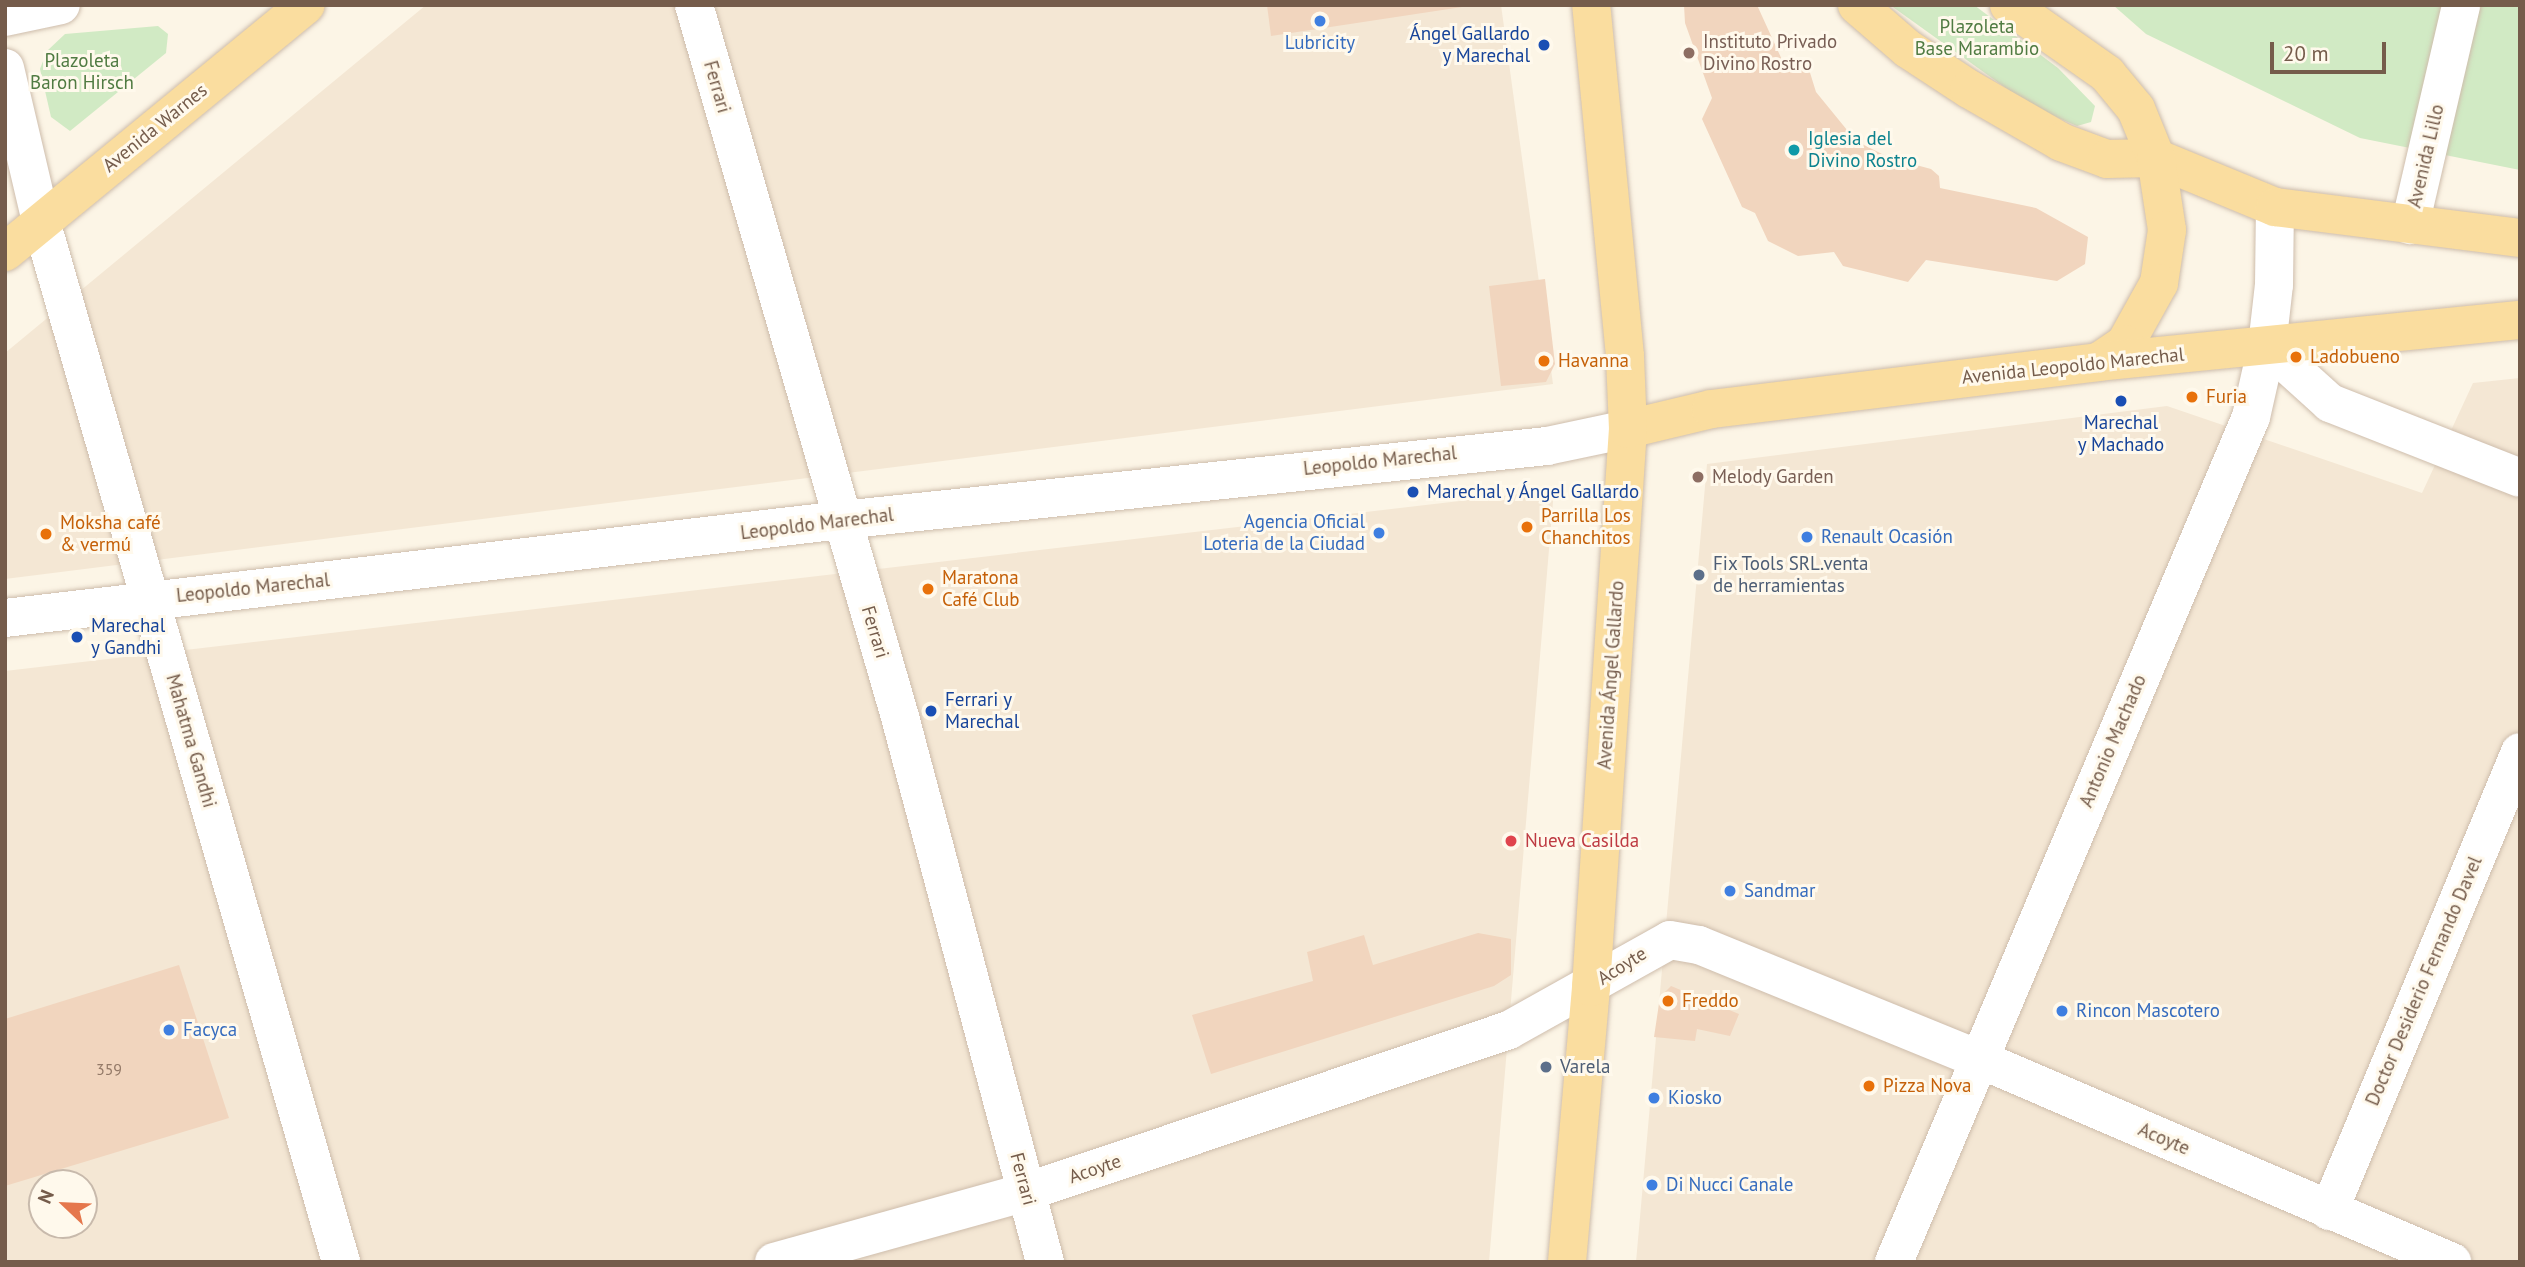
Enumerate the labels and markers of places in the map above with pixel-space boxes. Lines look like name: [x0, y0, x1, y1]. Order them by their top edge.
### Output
marker: Lubricity: [1312, 13, 1328, 29]
place label: Ángel Gallardo y Marechal: [1410, 23, 1530, 67]
place label: Instituto Privado Divino Rostro: [1703, 31, 1837, 75]
place label: Lubricity: [1285, 32, 1355, 54]
marker: Ángel Gallardo y Marechal: [1536, 37, 1552, 53]
marker: Instituto Privado Divino Rostro: [1681, 45, 1697, 61]
place label: Iglesia del Divino Rostro: [1808, 128, 1917, 172]
marker: Iglesia del Divino Rostro: [1786, 142, 1802, 158]
place label: Ladobueno: [2310, 346, 2400, 368]
marker: Ladobueno: [2288, 349, 2304, 365]
place label: Havanna: [1558, 350, 1629, 372]
marker: Havanna: [1536, 353, 1552, 369]
place label: Furia: [2206, 386, 2247, 408]
marker: Furia: [2184, 389, 2200, 405]
marker: Marechal y Machado: [2113, 393, 2129, 409]
place label: Marechal y Machado: [2077, 412, 2165, 456]
place label: Melody Garden: [1712, 466, 1834, 488]
marker: Melody Garden: [1690, 469, 1706, 485]
place label: Marechal y Ángel Gallardo: [1427, 481, 1641, 503]
marker: Marechal y Ángel Gallardo: [1405, 484, 1421, 500]
place label: Parrilla Los Chanchitos: [1541, 505, 1631, 549]
place label: Agencia Oficial Loteria de la Ciudad: [1203, 511, 1365, 555]
place label: Moksha café & vermú: [60, 512, 161, 556]
marker: Parrilla Los Chanchitos: [1519, 519, 1535, 535]
marker: Agencia Oficial Loteria de la Ciudad: [1371, 525, 1387, 541]
marker: Moksha café & vermú: [38, 526, 54, 542]
place label: Renault Ocasión: [1821, 526, 1953, 548]
marker: Renault Ocasión: [1799, 529, 1815, 545]
place label: Fix Tools SRL.venta de herramientas: [1713, 553, 1870, 597]
place label: Maratona Café Club: [942, 567, 1019, 611]
marker: Fix Tools SRL.venta de herramientas: [1691, 567, 1707, 583]
marker: Maratona Café Club: [920, 581, 936, 597]
place label: Marechal y Gandhi: [91, 615, 165, 659]
marker: Marechal y Gandhi: [69, 629, 85, 645]
place label: Ferrari y Marechal: [945, 689, 1019, 733]
marker: Ferrari y Marechal: [923, 703, 939, 719]
place label: Nueva Casilda: [1525, 830, 1639, 852]
marker: Nueva Casilda: [1503, 833, 1519, 849]
place label: Sandmar: [1744, 880, 1815, 902]
marker: Sandmar: [1722, 883, 1738, 899]
place label: Freddo: [1682, 990, 1739, 1012]
marker: Freddo: [1660, 993, 1676, 1009]
place label: Rincon Mascotero: [2076, 1000, 2220, 1022]
marker: Rincon Mascotero: [2054, 1003, 2070, 1019]
place label: Facyca: [183, 1019, 237, 1041]
marker: Facyca: [161, 1022, 177, 1038]
place label: Varela: [1560, 1056, 1610, 1078]
marker: Varela: [1538, 1059, 1554, 1075]
place label: Pizza Nova: [1883, 1075, 1972, 1097]
marker: Pizza Nova: [1861, 1078, 1877, 1094]
place label: Kiosko: [1668, 1087, 1722, 1109]
marker: Kiosko: [1646, 1090, 1662, 1106]
place label: Di Nucci Canale: [1666, 1174, 1793, 1196]
marker: Di Nucci Canale: [1644, 1177, 1660, 1193]

